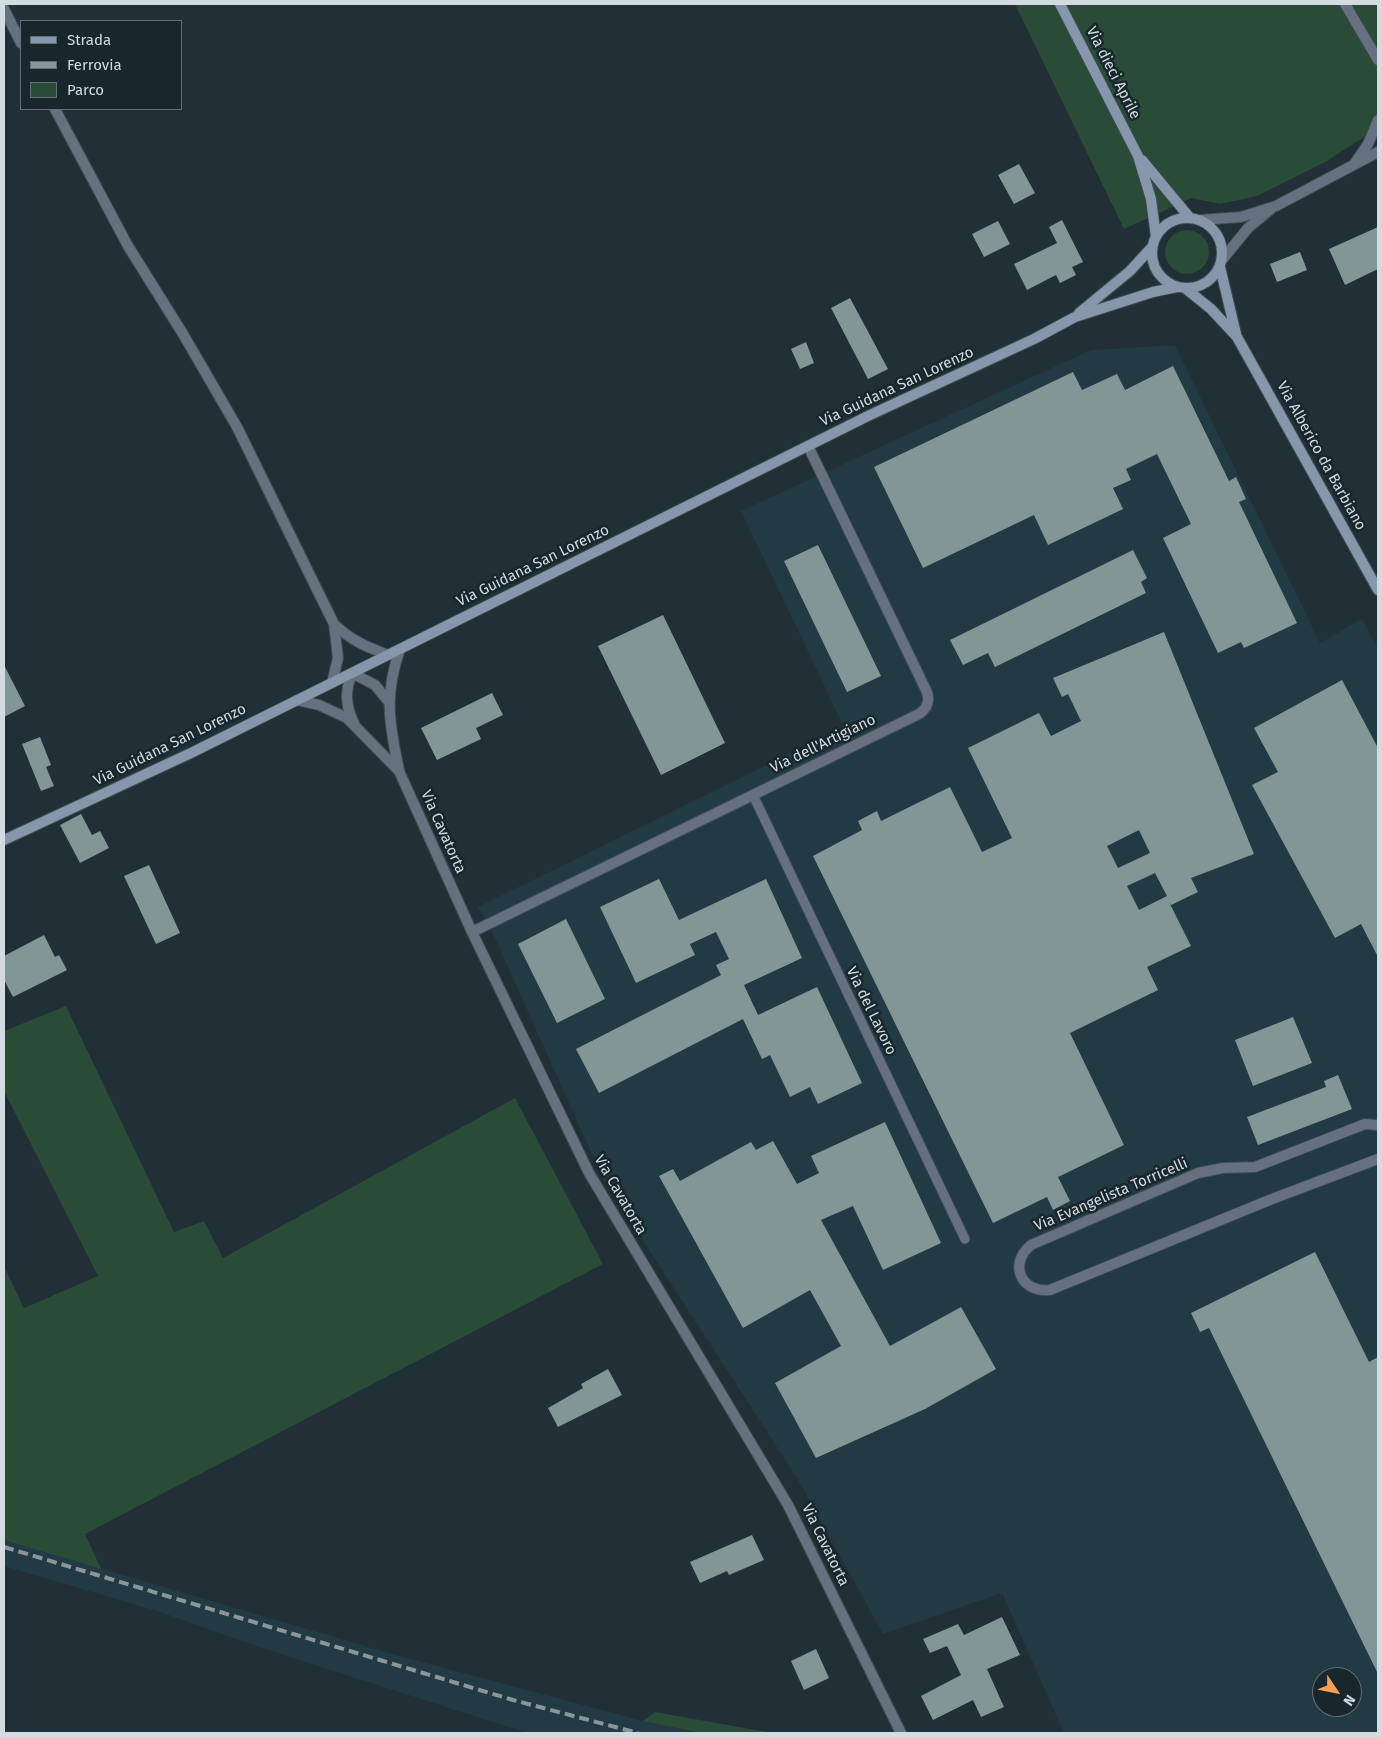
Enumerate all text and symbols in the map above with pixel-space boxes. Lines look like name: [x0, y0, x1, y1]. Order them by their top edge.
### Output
legend: [20, 20, 182, 110]
street label: Via dieci Aprile: [1082, 24, 1144, 122]
text: Strada: [67, 31, 111, 49]
text: Ferrovia: [67, 56, 122, 74]
text: Parco: [67, 81, 104, 99]
street label: Via Guidana San Lorenzo: [817, 343, 977, 431]
street label: Via Alberico da Barbiano: [1273, 378, 1369, 534]
street label: Via Guidana San Lorenzo: [454, 521, 612, 611]
street label: Via Guidana San Lorenzo: [91, 700, 249, 790]
street label: Via dell'Artigiano: [767, 711, 879, 777]
street label: Via Cavatorta: [417, 788, 469, 876]
street label: Via del Lavoro: [842, 964, 900, 1058]
street label: Via Cavatorta: [590, 1152, 650, 1238]
street label: Via Evangelista Torricelli: [1032, 1155, 1190, 1235]
street label: Via Cavatorta: [797, 1501, 853, 1589]
north arrow: [1312, 1667, 1362, 1717]
text: N: [1339, 1691, 1359, 1709]

